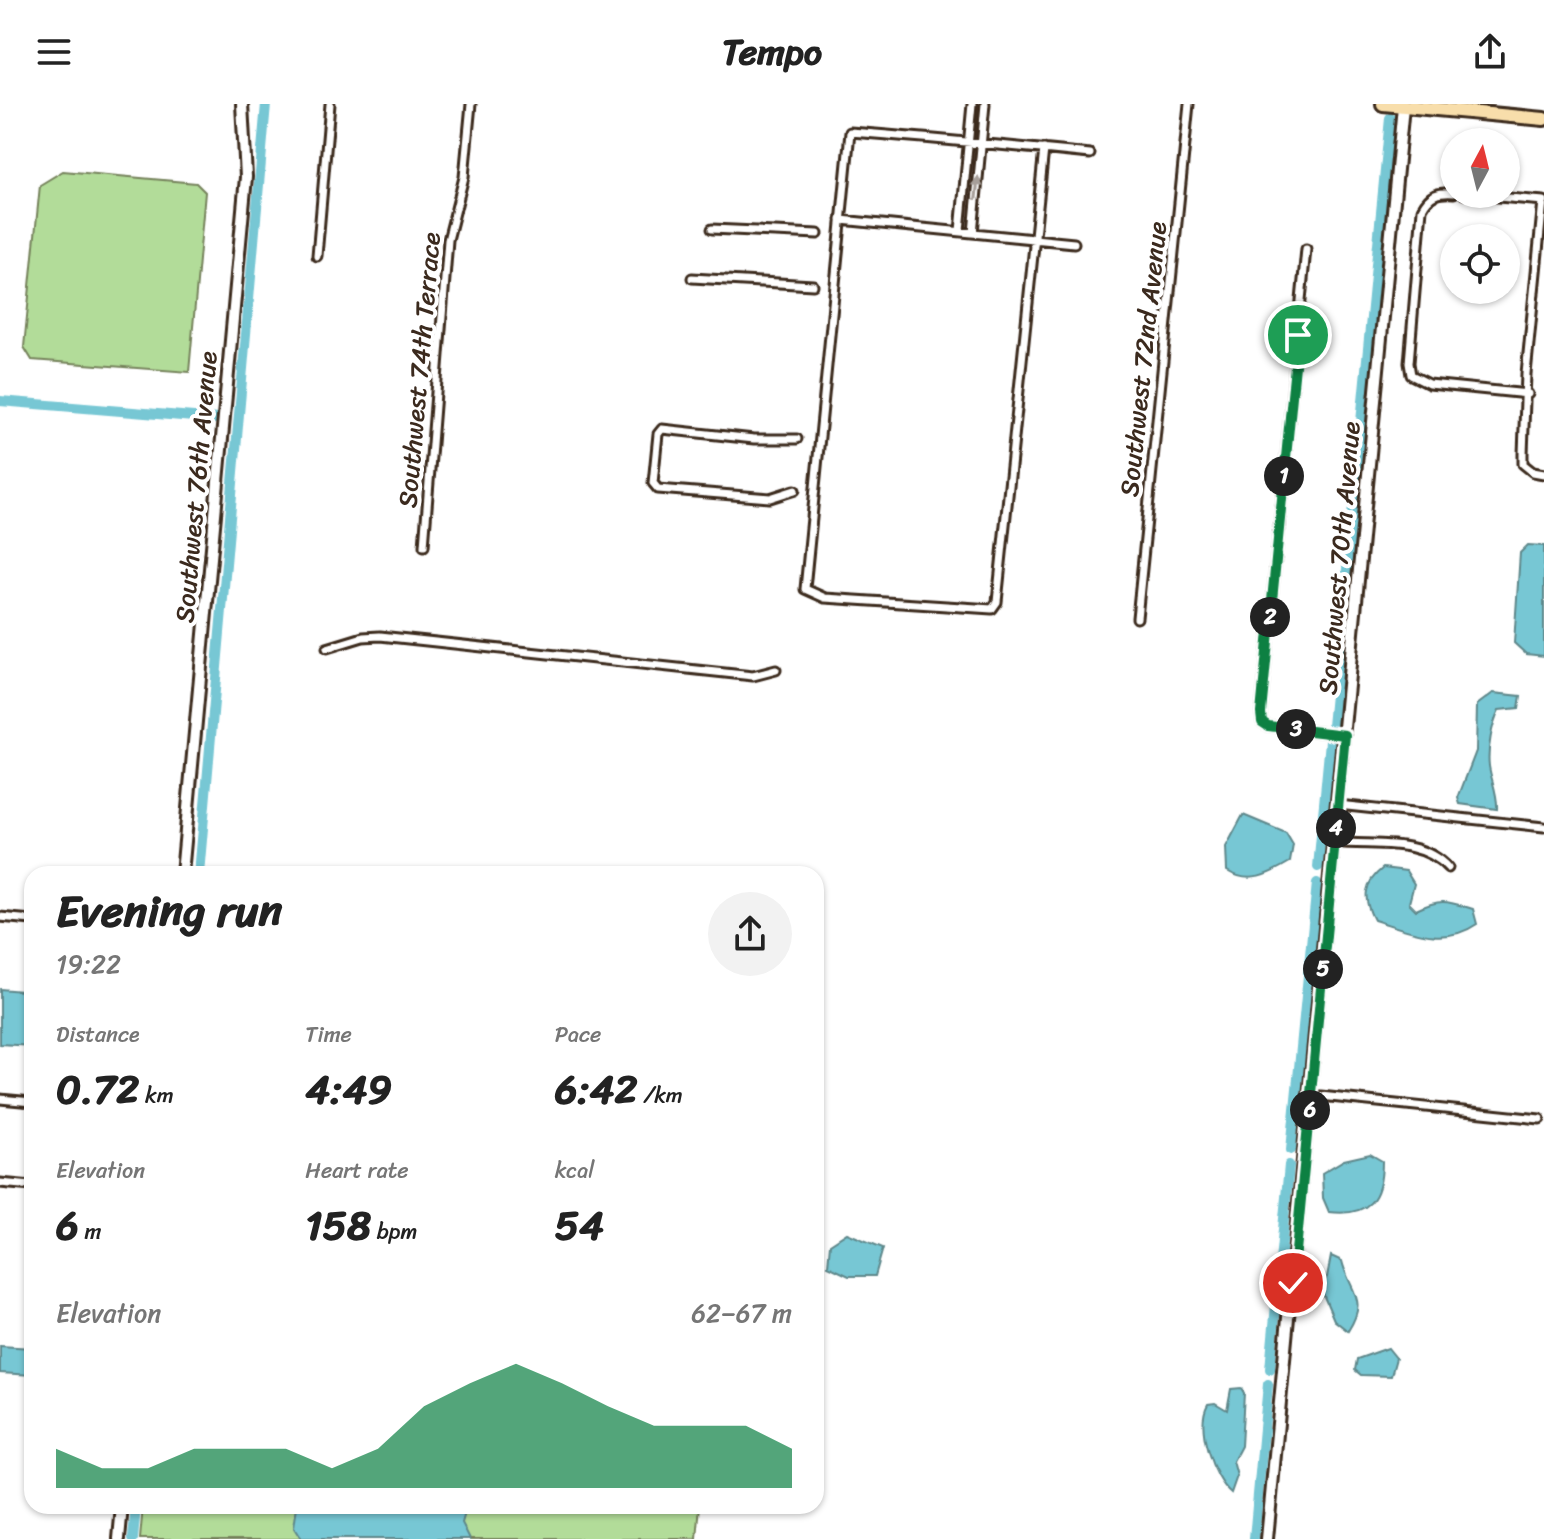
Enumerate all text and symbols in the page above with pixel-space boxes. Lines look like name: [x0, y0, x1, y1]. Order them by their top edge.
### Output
text: Tempo: [722, 20, 822, 84]
icon: menu: [32, 30, 76, 74]
icon: share: [1468, 30, 1512, 74]
north arrow: [1440, 128, 1520, 208]
map controls: [1440, 128, 1520, 304]
one-way arrow: [971, 175, 984, 200]
street label: Southwest 72nd Avenue: [1106, 219, 1180, 499]
button: locate: [1440, 224, 1520, 304]
street label: Southwest 74th Terrace: [384, 230, 454, 510]
pin: [1264, 301, 1332, 369]
icon: arrive: [1276, 313, 1320, 357]
street label: Southwest 76th Avenue: [161, 349, 231, 625]
street label: Southwest 70th Avenue: [1304, 419, 1374, 697]
pin: 1: [1264, 456, 1304, 496]
text: 1: [1279, 456, 1289, 495]
pin: 2: [1250, 597, 1290, 637]
text: 2: [1264, 597, 1276, 636]
pin: 3: [1276, 709, 1316, 749]
text: 3: [1290, 709, 1302, 748]
pin: 4: [1316, 808, 1356, 848]
text: 4: [1329, 808, 1343, 847]
text: Evening run: [56, 872, 282, 950]
button: share: [708, 892, 792, 976]
text: 19:22: [56, 941, 121, 987]
pin: 5: [1303, 949, 1343, 989]
text: 5: [1316, 949, 1330, 988]
text: Distance: [56, 1015, 140, 1054]
text: Time: [305, 1015, 352, 1054]
text: Pace: [555, 1015, 601, 1054]
text: 0.72: [56, 1054, 139, 1125]
text: 4:49: [305, 1054, 392, 1125]
text: 6:42: [555, 1054, 638, 1125]
text: km: [139, 1076, 174, 1115]
text: /km: [638, 1076, 683, 1115]
pin: 6: [1290, 1090, 1330, 1130]
text: 6: [1304, 1090, 1316, 1129]
text: Elevation: [56, 1151, 145, 1190]
text: Heart rate: [305, 1151, 409, 1190]
text: kcal: [555, 1151, 595, 1190]
text: 6: [56, 1190, 79, 1261]
text: 158: [305, 1190, 371, 1261]
text: 54: [555, 1190, 604, 1261]
text: m: [79, 1212, 101, 1251]
text: bpm: [371, 1212, 417, 1251]
pin: [1259, 1249, 1327, 1317]
icon: check: [1271, 1261, 1315, 1305]
text: Elevation: [56, 1290, 161, 1336]
text: 62–67 m: [691, 1290, 792, 1336]

